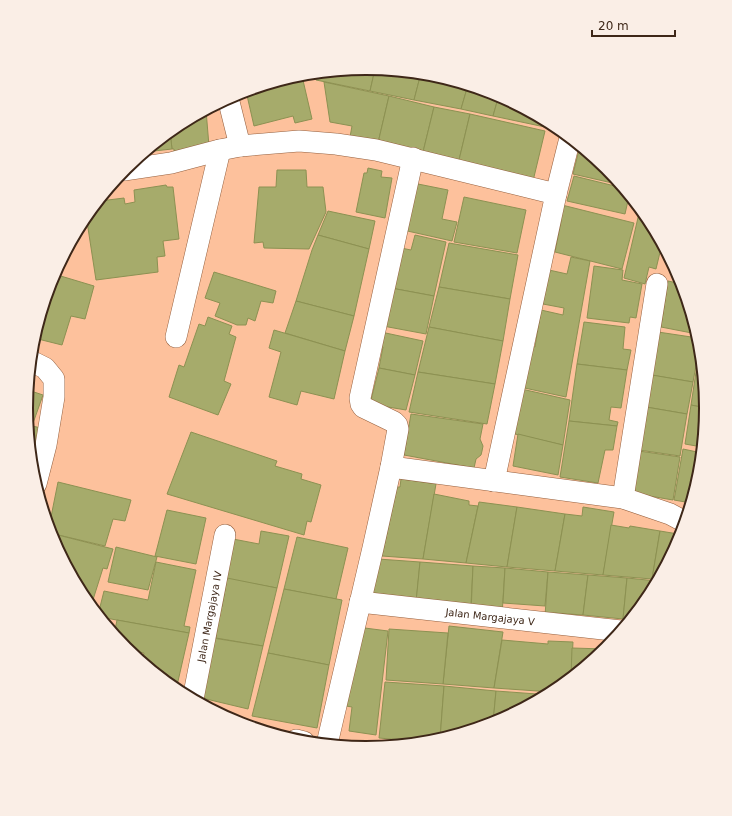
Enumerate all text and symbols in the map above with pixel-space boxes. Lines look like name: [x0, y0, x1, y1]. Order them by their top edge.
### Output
scale bar: [592, 12, 675, 38]
text: 20 m: [598, 19, 629, 33]
street label: Jalan Margajaya IV: [195, 570, 223, 664]
street label: Jalan Margajaya V: [444, 606, 536, 627]

